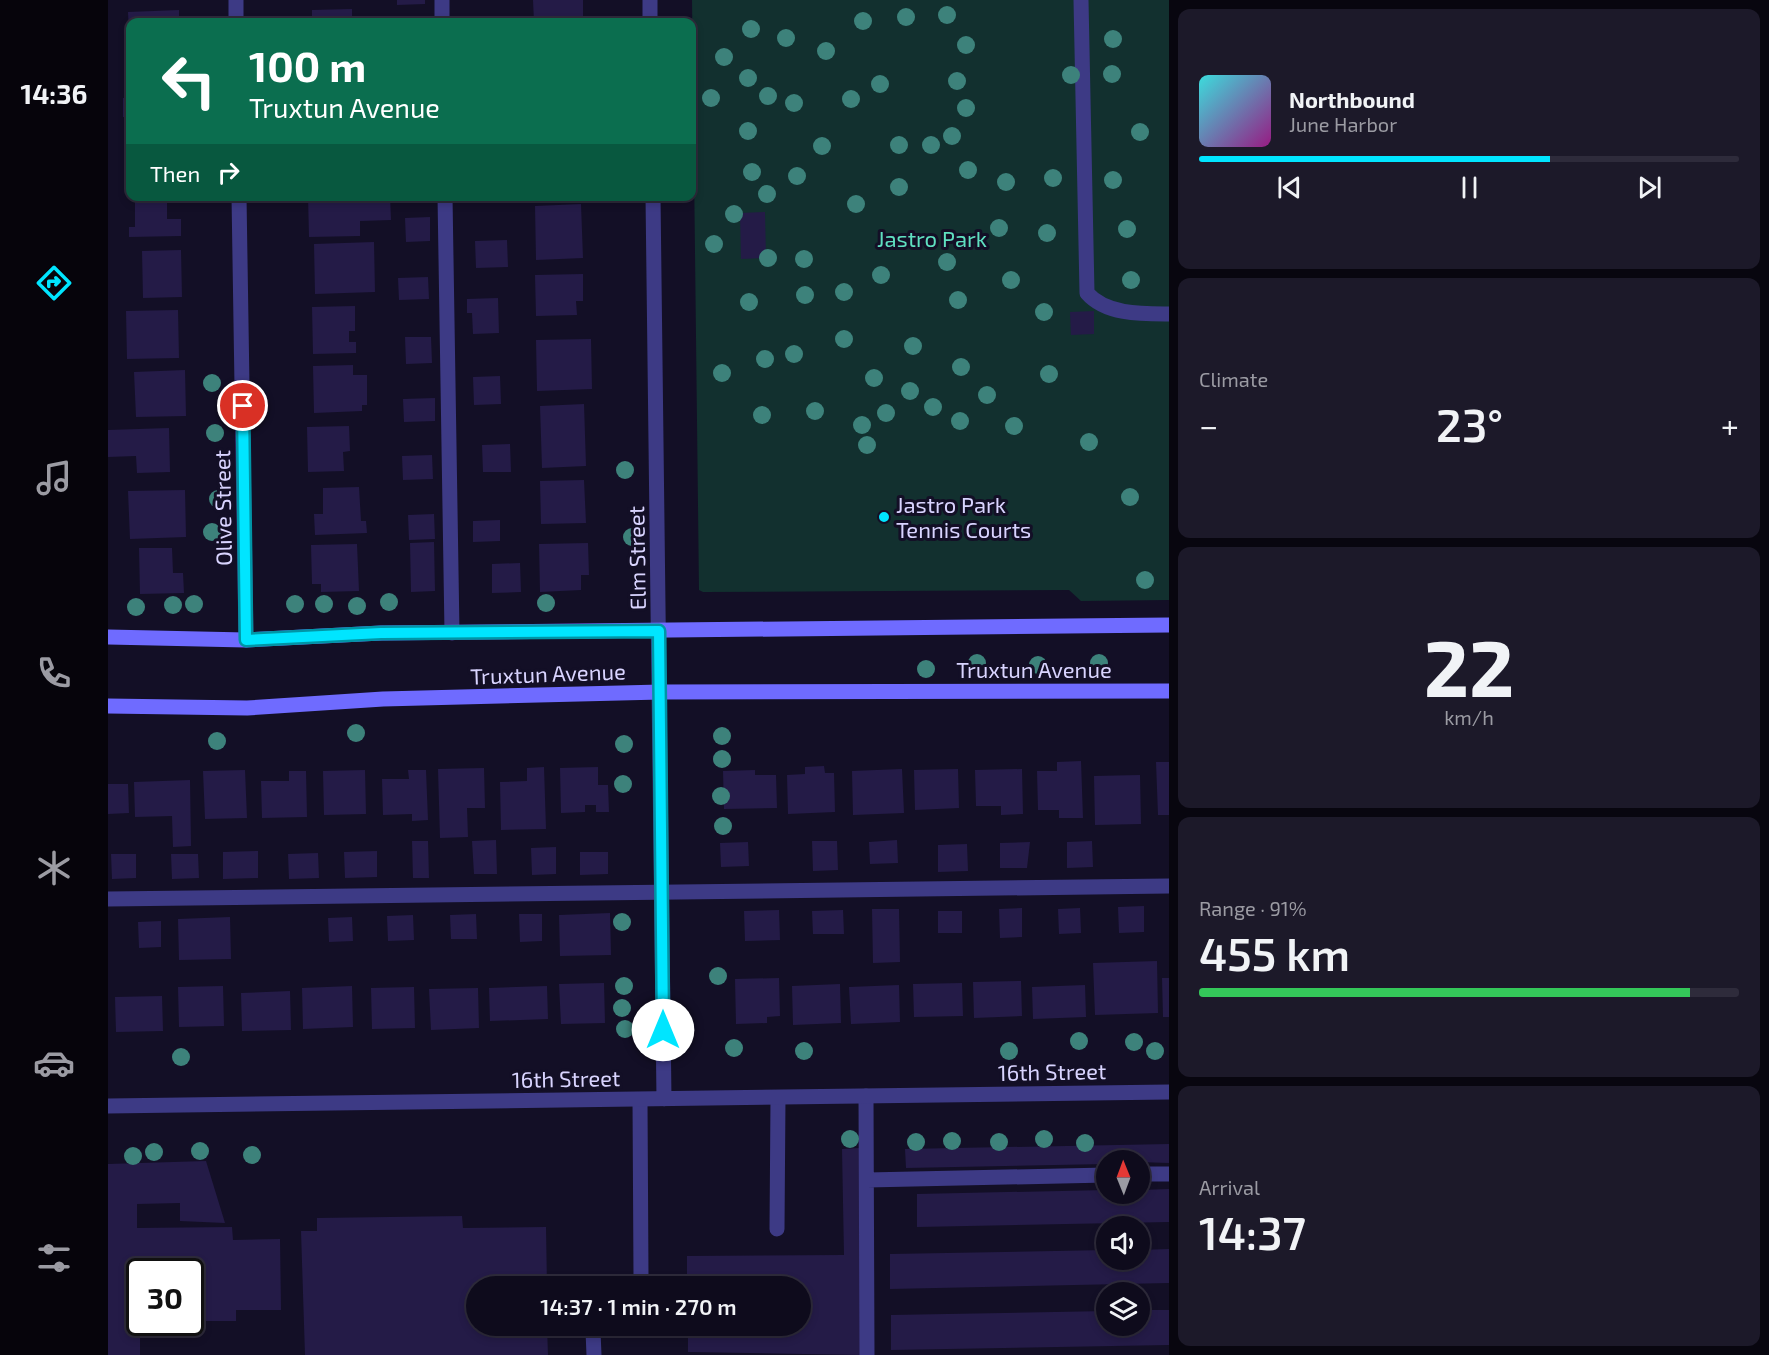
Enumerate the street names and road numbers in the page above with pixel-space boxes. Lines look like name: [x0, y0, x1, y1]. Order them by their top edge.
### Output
street label: Olive Street: [208, 450, 236, 566]
street label: Elm Street: [622, 506, 650, 610]
street label: Truxtun Avenue: [956, 656, 1112, 682]
street label: Truxtun Avenue: [470, 657, 626, 689]
street label: 16th Street: [998, 1057, 1106, 1085]
street label: 16th Street: [512, 1064, 620, 1092]

